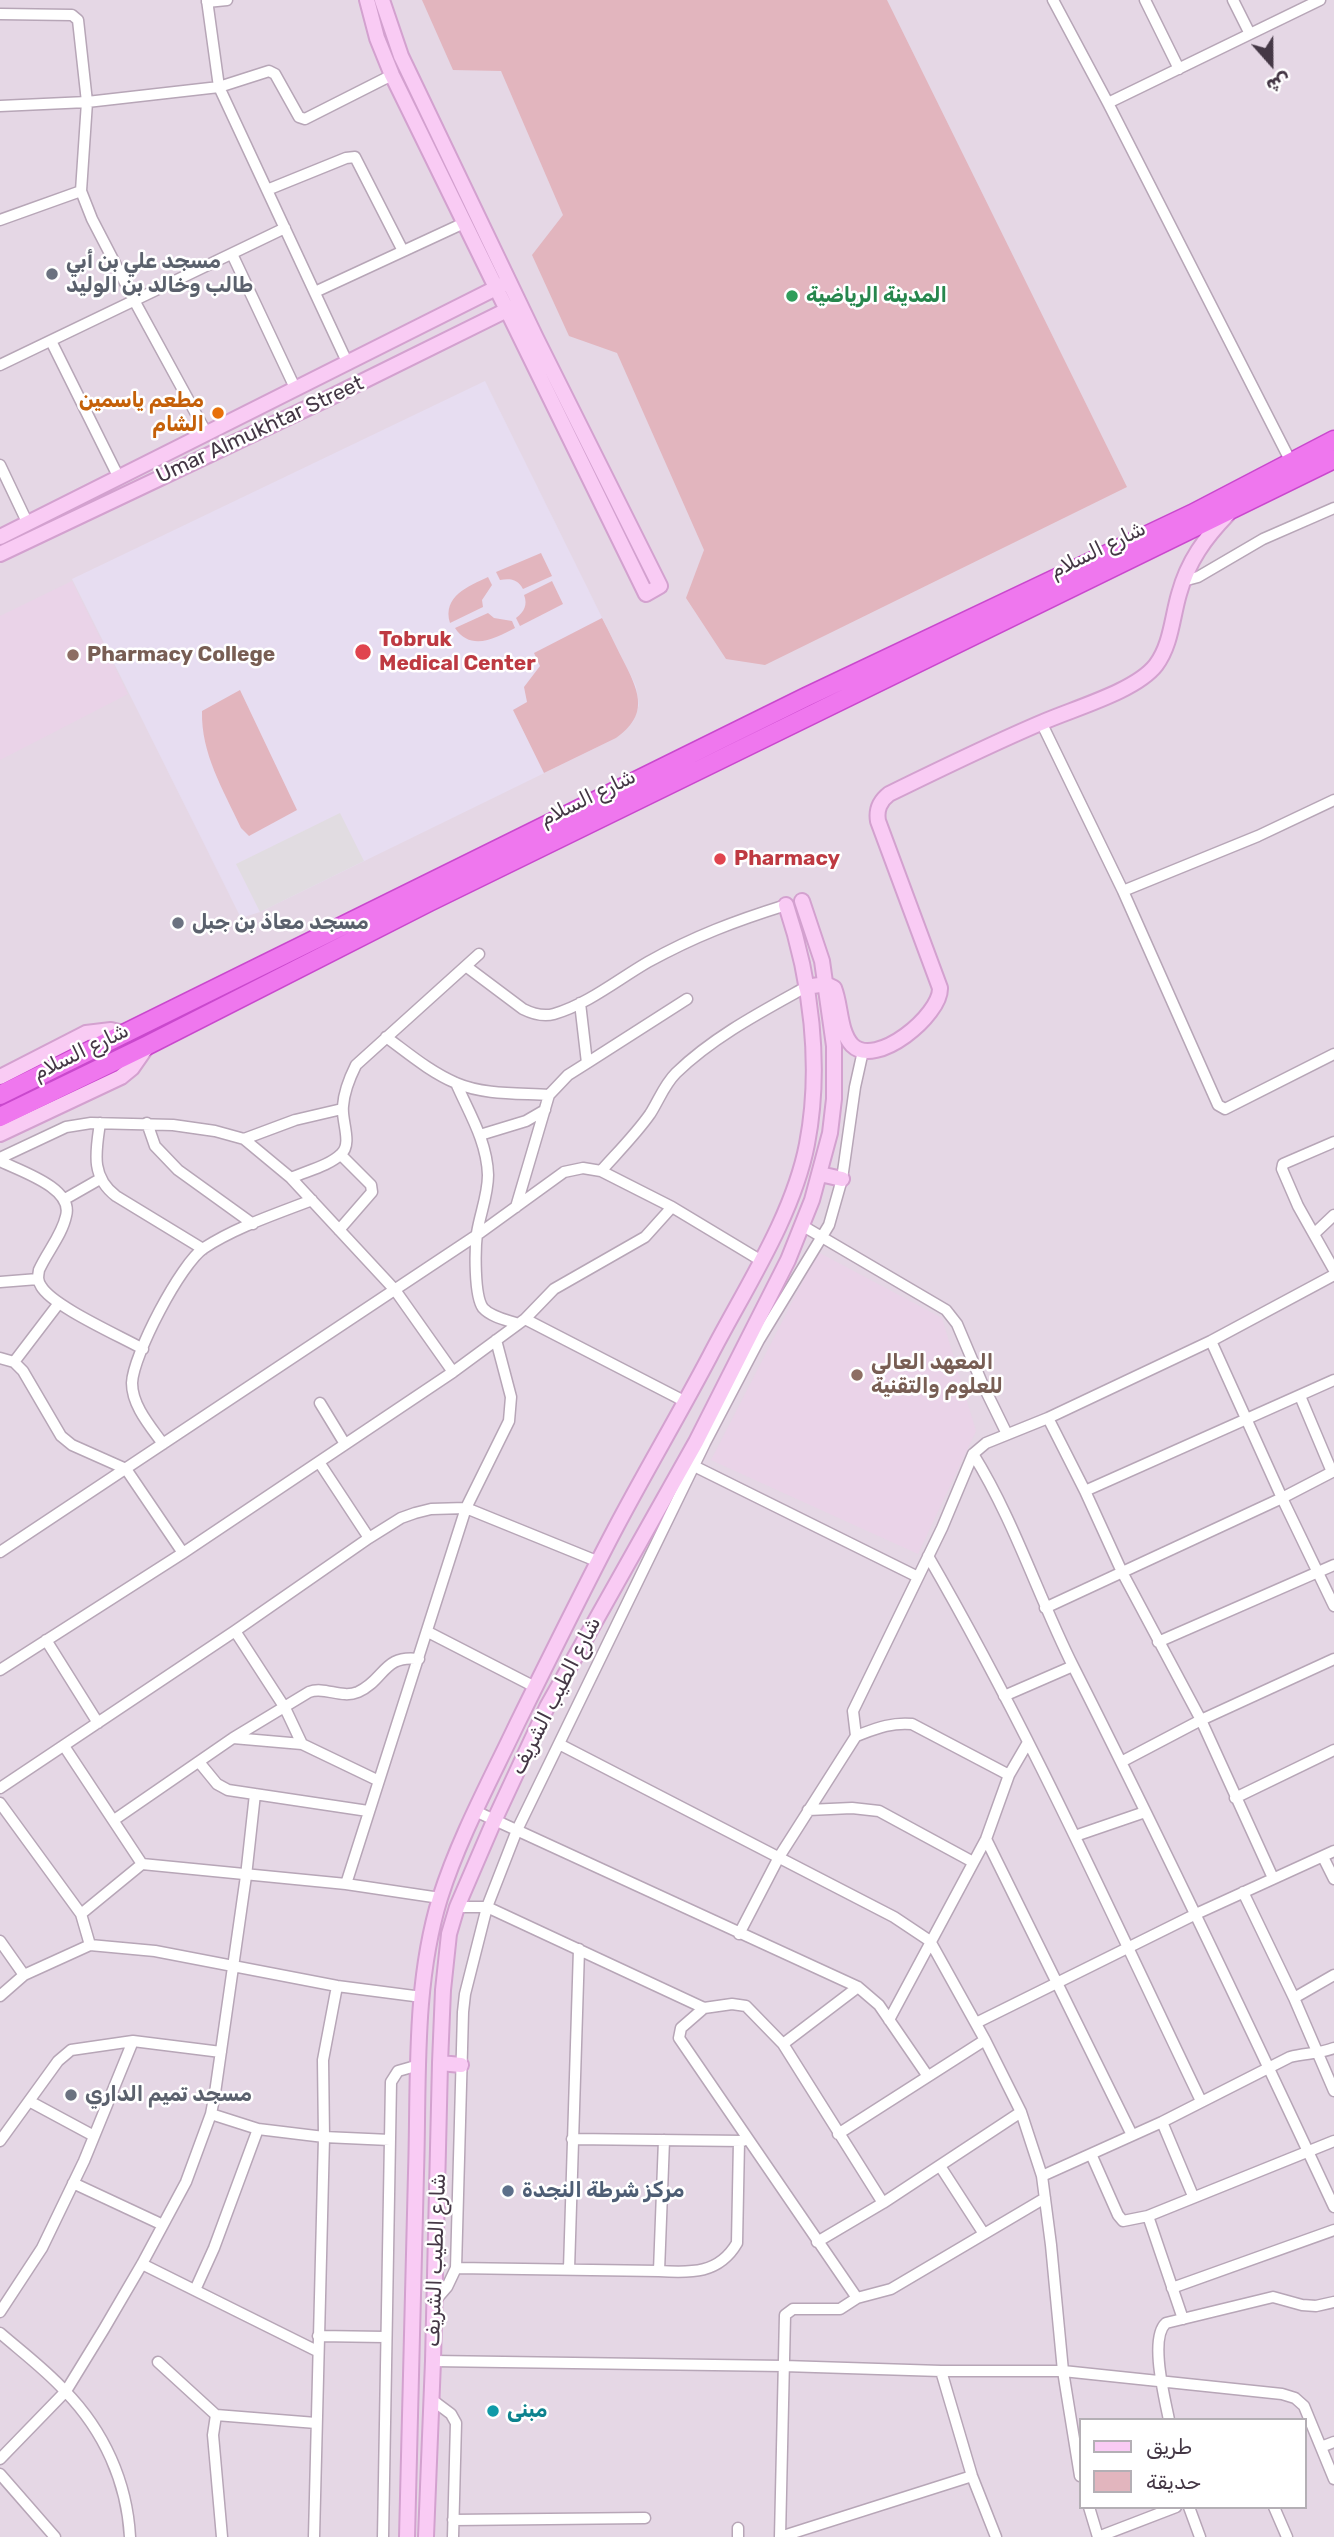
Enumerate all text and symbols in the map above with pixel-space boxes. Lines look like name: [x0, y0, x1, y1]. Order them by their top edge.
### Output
north arrow: [1236, 28, 1306, 98]
text: ش: [1263, 68, 1294, 98]
place label: مسجد علي بن أبي طالب وخالد بن الوليد: [66, 249, 253, 299]
marker: مسجد علي بن أبي طالب وخالد بن الوليد: [44, 266, 60, 282]
place label: المدينة الرياضية: [806, 283, 947, 309]
marker: المدينة الرياضية: [784, 288, 800, 304]
street label: Umar Almukhtar Street: [152, 371, 368, 489]
place label: مطعم ياسمين الشام: [79, 388, 204, 438]
marker: مطعم ياسمين الشام: [210, 405, 226, 421]
street label: شارع السلام: [1046, 516, 1150, 584]
place label: Tobruk Medical Center: [379, 627, 536, 677]
place label: Pharmacy College: [87, 642, 275, 668]
marker: Tobruk Medical Center: [353, 642, 373, 662]
marker: Pharmacy College: [65, 647, 81, 663]
street label: شارع السلام: [536, 764, 640, 832]
place label: Pharmacy: [734, 846, 840, 872]
marker: Pharmacy: [712, 851, 728, 867]
place label: مسجد معاذ بن جبل: [192, 910, 369, 936]
marker: مسجد معاذ بن جبل: [170, 915, 186, 931]
street label: شارع السلام: [29, 1018, 133, 1086]
place label: المعهد العالي للعلوم والتقنية: [871, 1350, 1003, 1400]
marker: المعهد العالي للعلوم والتقنية: [849, 1367, 865, 1383]
street label: شارع الطيب الشريف: [505, 1613, 607, 1779]
place label: مسجد تميم الداري: [85, 2082, 252, 2108]
marker: مسجد تميم الداري: [63, 2087, 79, 2103]
street label: شارع الطيب الشريف: [420, 2173, 452, 2347]
place label: مركز شرطة النجدة: [522, 2178, 684, 2204]
marker: مركز شرطة النجدة: [500, 2183, 516, 2199]
place label: مبنى: [507, 2398, 547, 2424]
marker: مبنى: [485, 2403, 501, 2419]
legend: [1078, 2418, 1306, 2509]
text: طريق: [1146, 2434, 1192, 2459]
text: حديقة: [1146, 2469, 1201, 2494]

